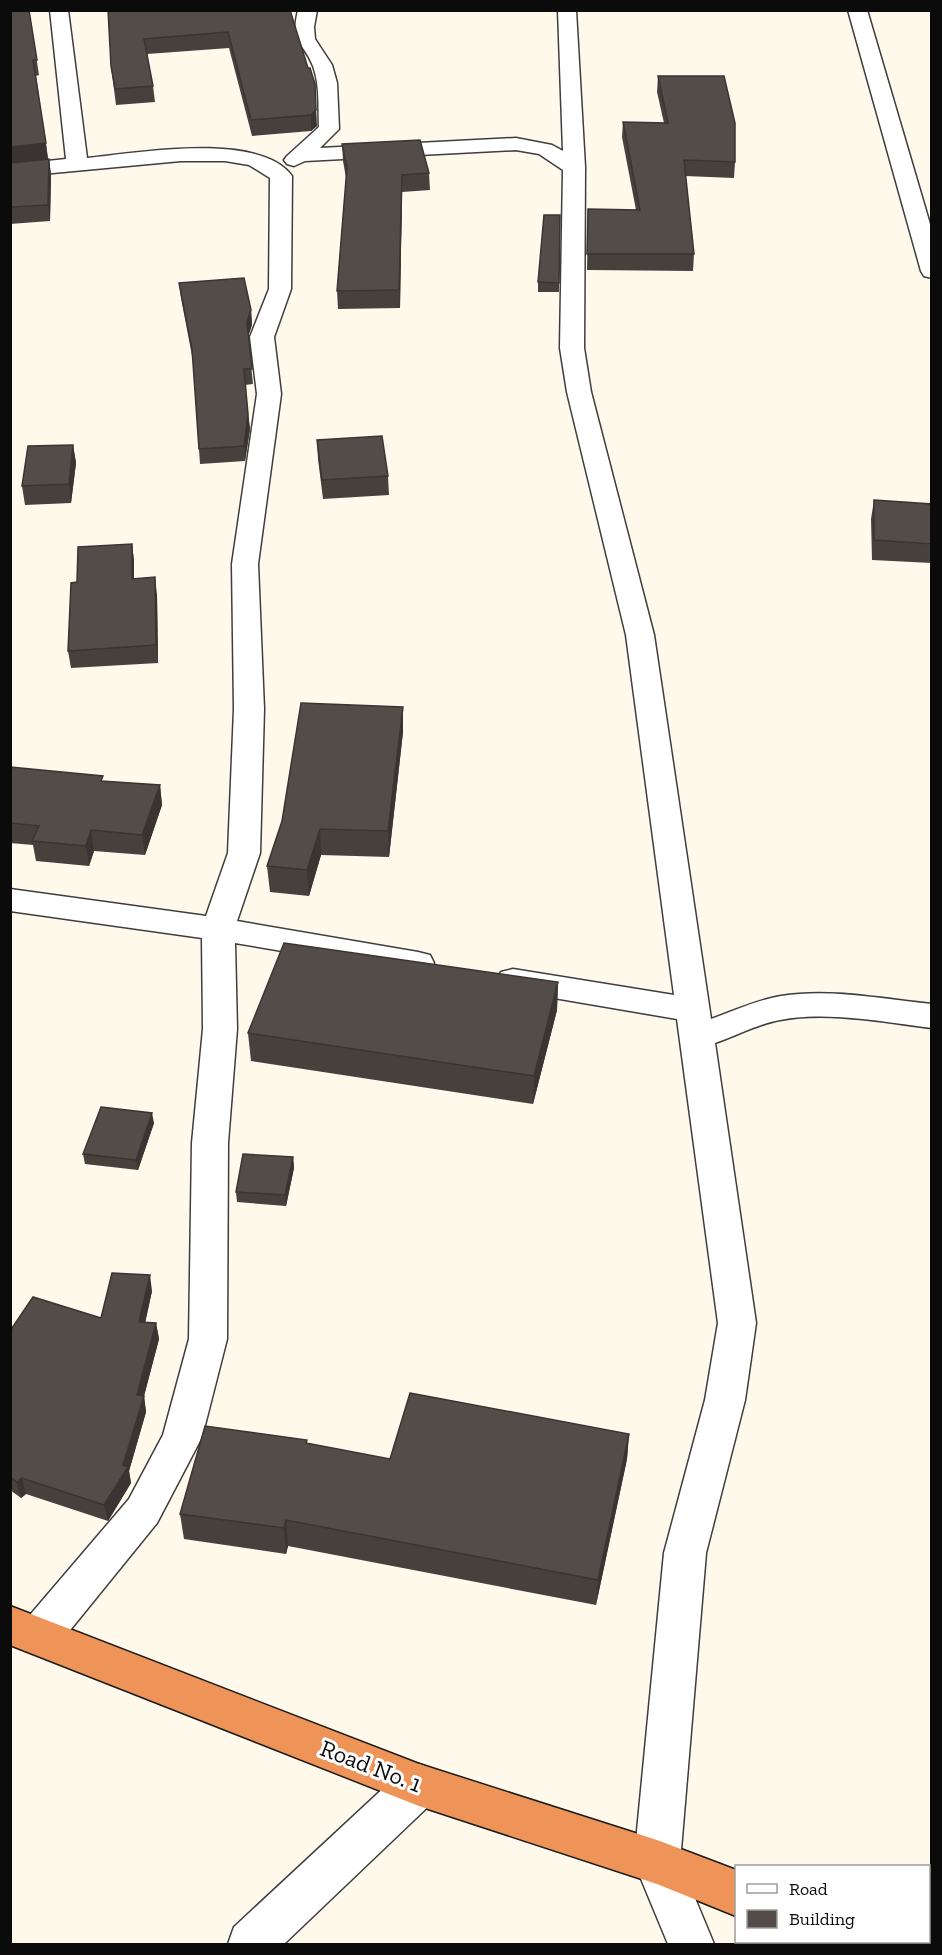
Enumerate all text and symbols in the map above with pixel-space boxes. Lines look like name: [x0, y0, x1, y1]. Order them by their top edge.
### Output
street label: Road No. 1: [316, 1733, 426, 1798]
legend: [735, 1865, 930, 1943]
text: Road: [789, 1878, 828, 1900]
text: Building: [789, 1908, 855, 1930]

